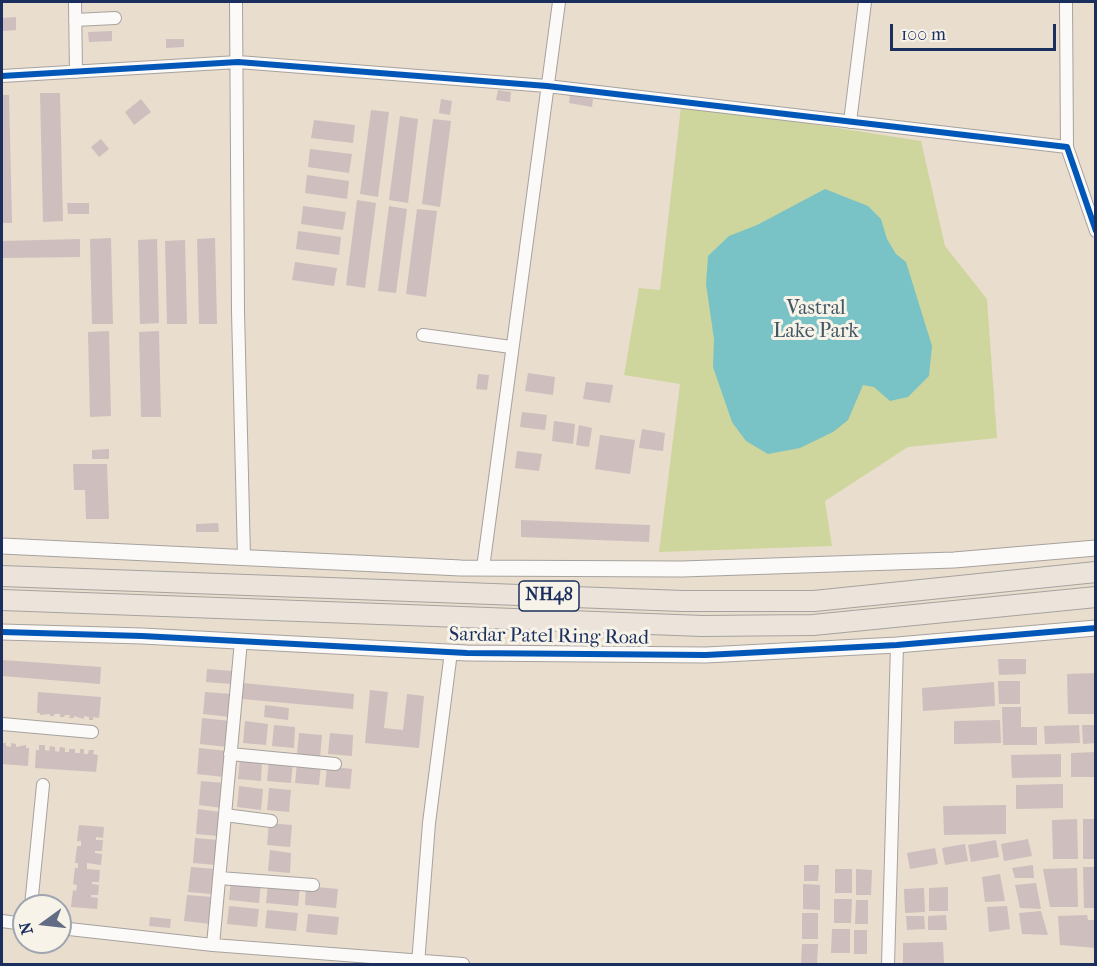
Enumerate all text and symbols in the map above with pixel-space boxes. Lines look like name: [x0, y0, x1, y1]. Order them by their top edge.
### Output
scale bar: [893, 12, 1060, 50]
text: 100 m: [901, 24, 946, 45]
park label: Vastral Lake Park: [773, 297, 859, 344]
road number: NH48: [519, 581, 579, 611]
street label: Sardar Patel Ring Road: [449, 623, 649, 651]
north arrow: [12, 894, 72, 954]
text: N: [15, 920, 37, 937]

